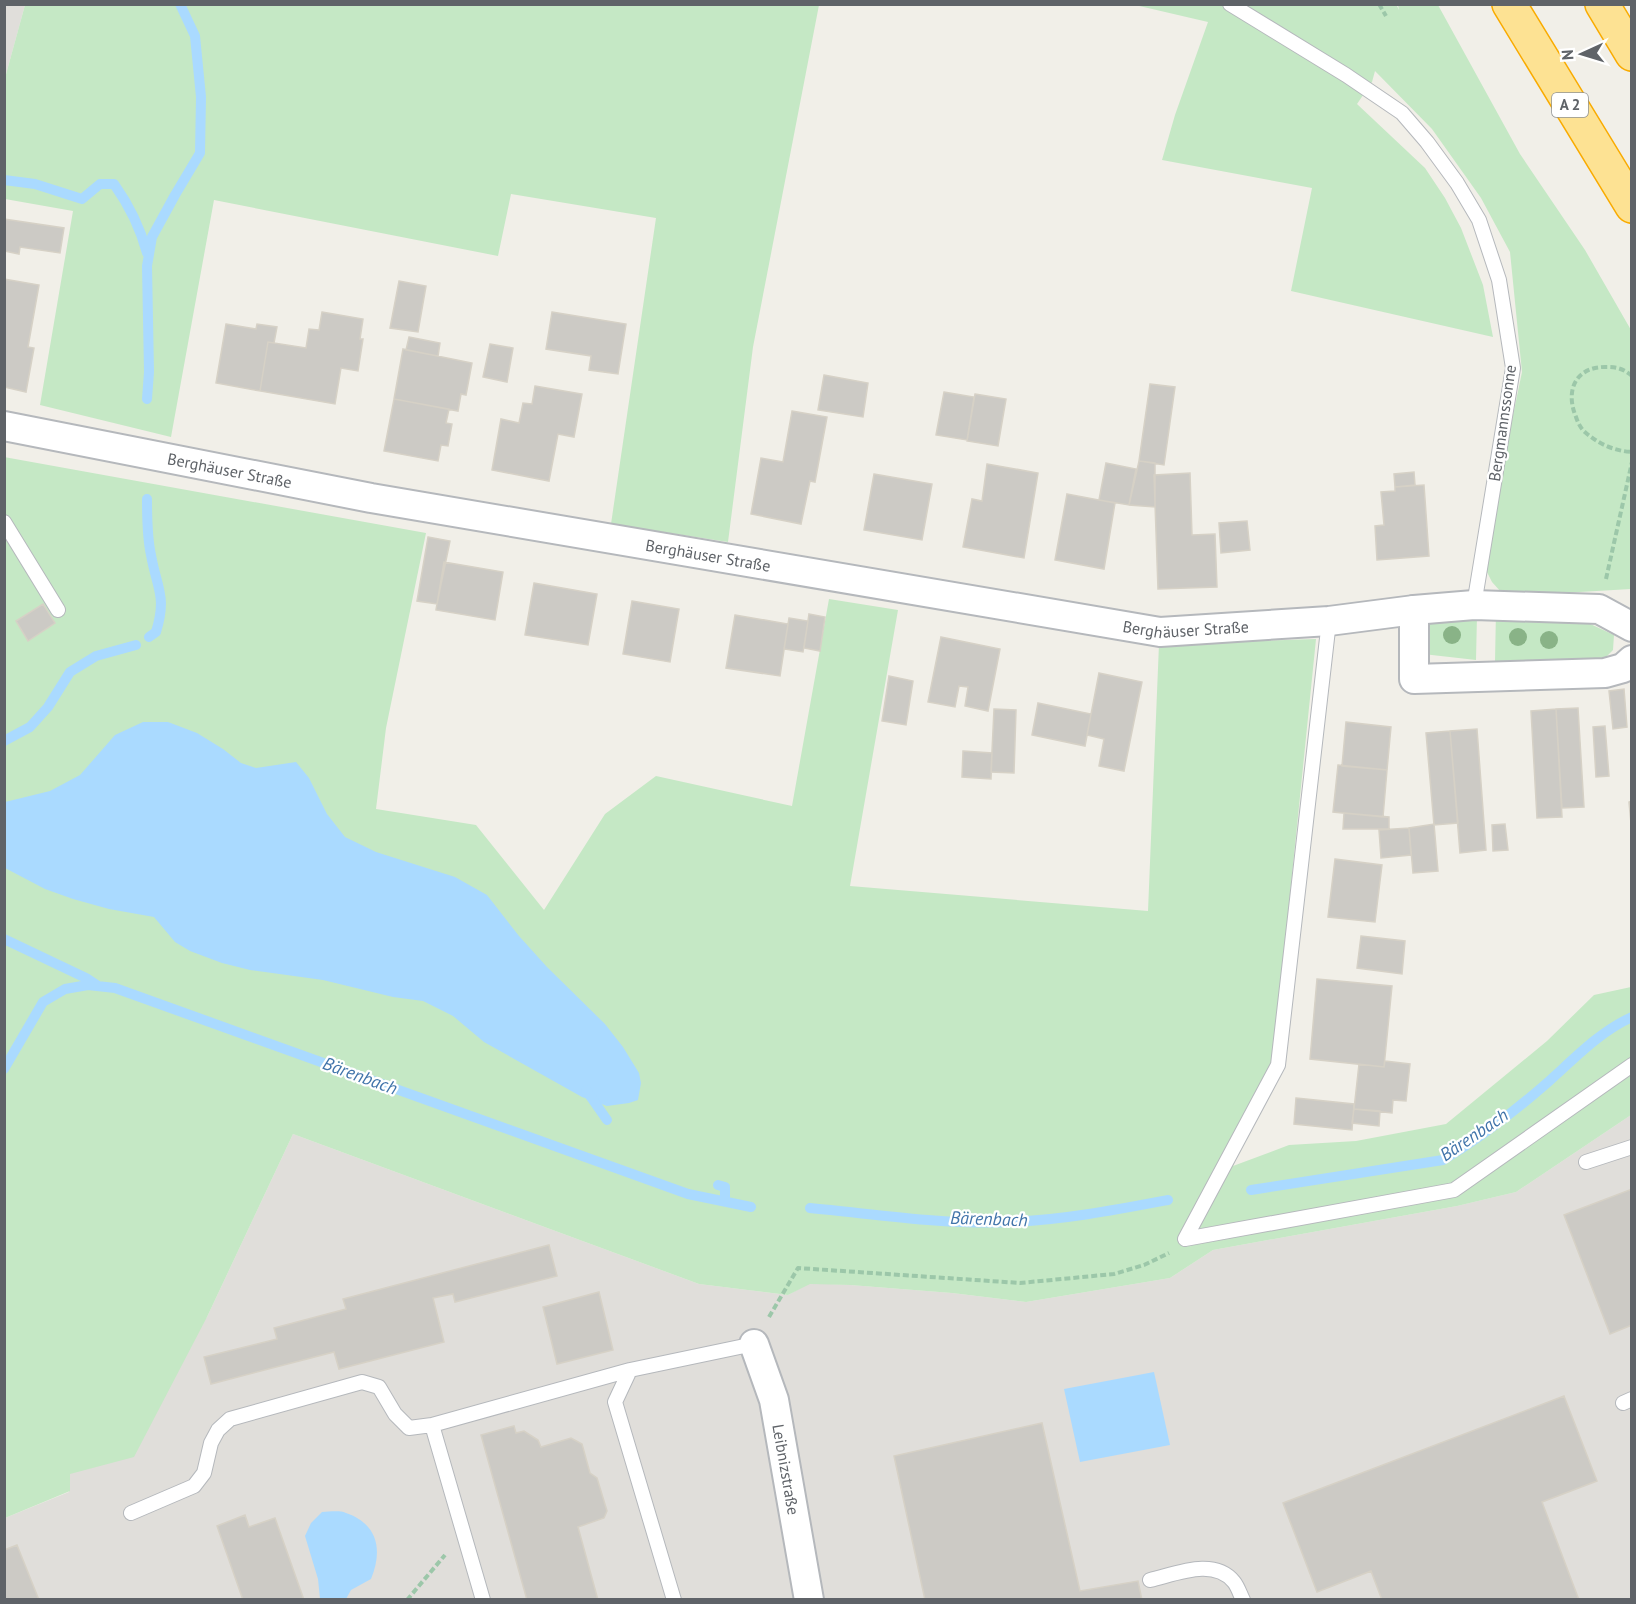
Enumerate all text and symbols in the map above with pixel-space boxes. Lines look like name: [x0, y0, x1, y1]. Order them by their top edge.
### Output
north arrow: [1552, 24, 1612, 84]
text: N: [1557, 49, 1577, 61]
road number: A 2: [1552, 93, 1588, 117]
street label: Bergmannssonne: [1484, 363, 1520, 483]
street label: Berghäuser Straße: [166, 448, 294, 492]
street label: Berghäuser Straße: [644, 535, 772, 576]
street label: Berghäuser Straße: [1121, 616, 1249, 642]
water label: Bärenbach: [320, 1051, 401, 1100]
water label: Bärenbach: [1435, 1103, 1512, 1166]
water label: Bärenbach: [950, 1206, 1028, 1231]
street label: Leibnizstraße: [768, 1423, 804, 1516]

